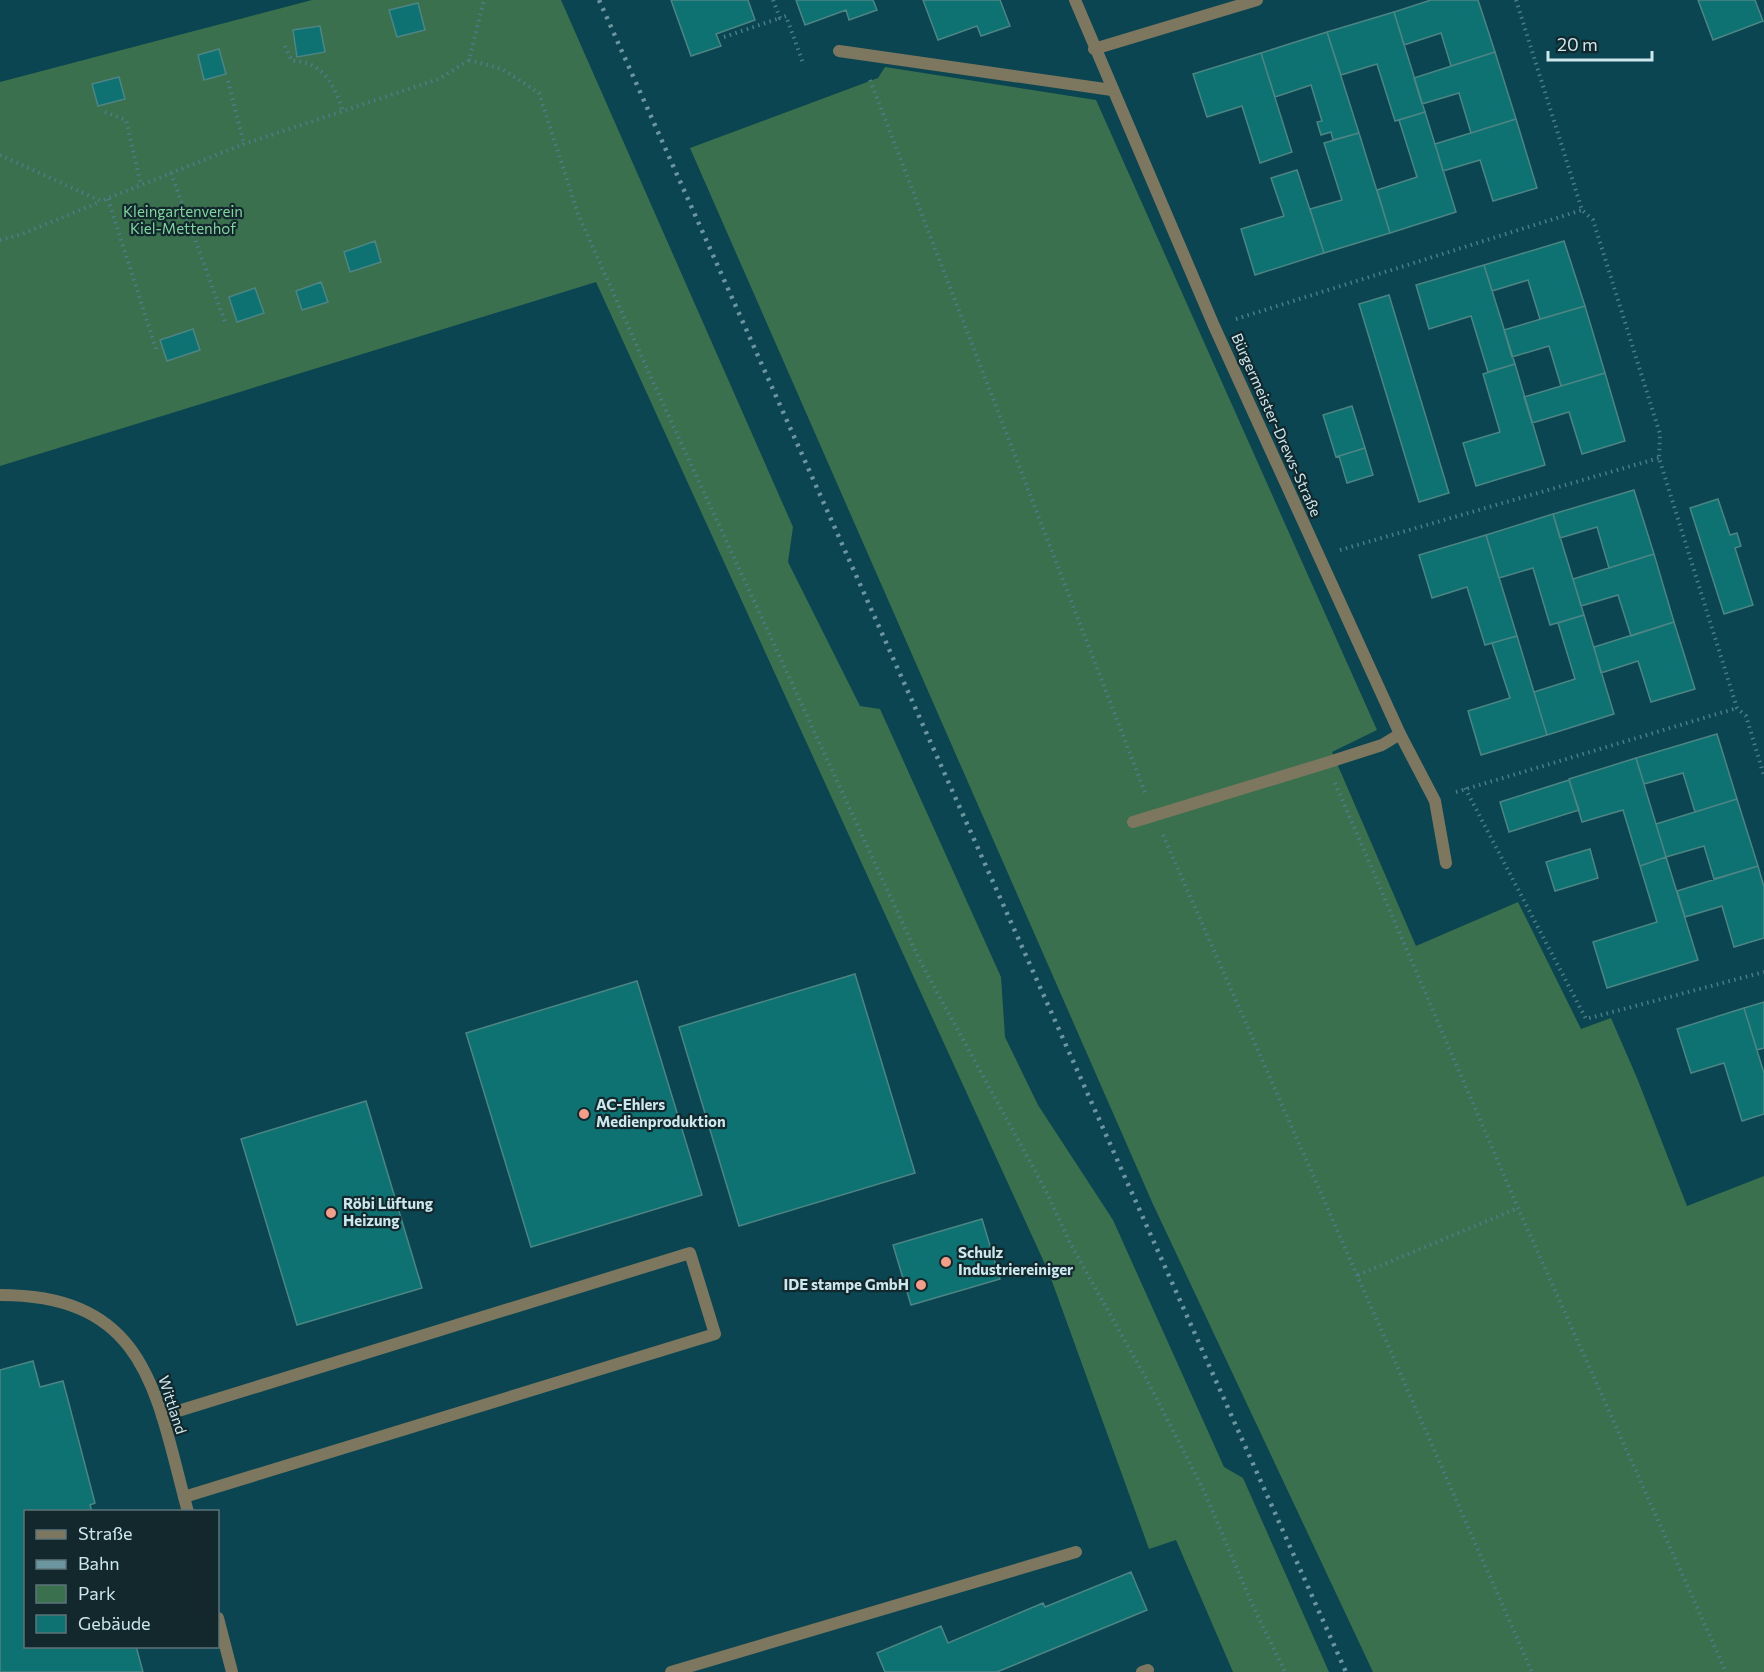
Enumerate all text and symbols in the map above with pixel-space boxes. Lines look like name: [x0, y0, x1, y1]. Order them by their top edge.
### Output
scale bar: [1548, 24, 1652, 62]
text: 20 m: [1557, 33, 1598, 55]
park label: Kleingartenverein Kiel-Mettenhof: [123, 202, 243, 237]
street label: Bürgermeister-Drews-Straße: [1228, 330, 1326, 519]
place label: AC-Ehlers Medienproduktion: [596, 1095, 726, 1130]
marker: AC-Ehlers Medienproduktion: [577, 1107, 591, 1121]
place label: Röbi Lüftung Heizung: [343, 1194, 433, 1229]
marker: Röbi Lüftung Heizung: [324, 1206, 338, 1220]
place label: Schulz Industriereiniger: [958, 1243, 1073, 1278]
marker: Schulz Industriereiniger: [939, 1255, 953, 1269]
place label: IDE stampe GmbH: [783, 1275, 909, 1293]
marker: IDE stampe GmbH: [914, 1278, 928, 1292]
street label: Wittland: [155, 1373, 191, 1436]
legend: [24, 1510, 219, 1648]
text: Straße: [78, 1522, 133, 1544]
text: Bahn: [78, 1552, 120, 1574]
text: Park: [78, 1582, 116, 1604]
text: Gebäude: [78, 1612, 151, 1634]

